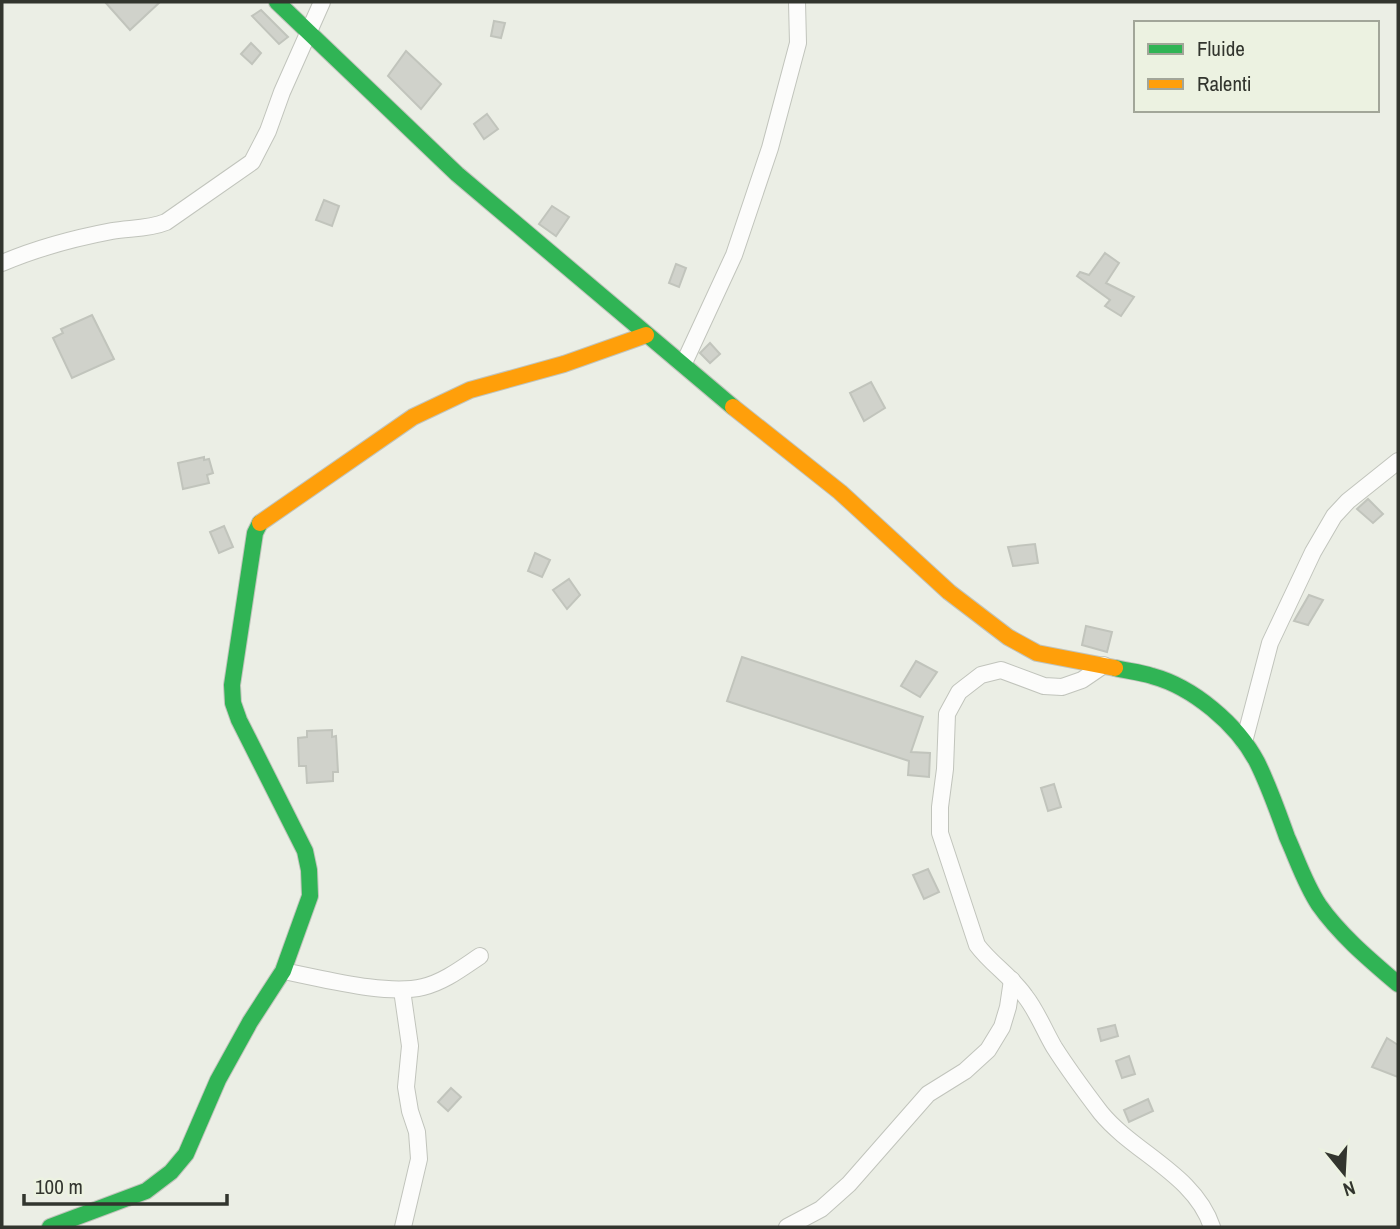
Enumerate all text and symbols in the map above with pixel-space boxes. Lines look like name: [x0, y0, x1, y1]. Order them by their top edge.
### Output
legend: [1134, 21, 1379, 112]
text: Fluide: [1197, 34, 1245, 63]
text: Ralenti: [1197, 69, 1252, 98]
north arrow: [1309, 1138, 1379, 1208]
scale bar: [24, 1162, 228, 1206]
text: 100 m: [35, 1172, 83, 1201]
text: N: [1340, 1175, 1359, 1203]

